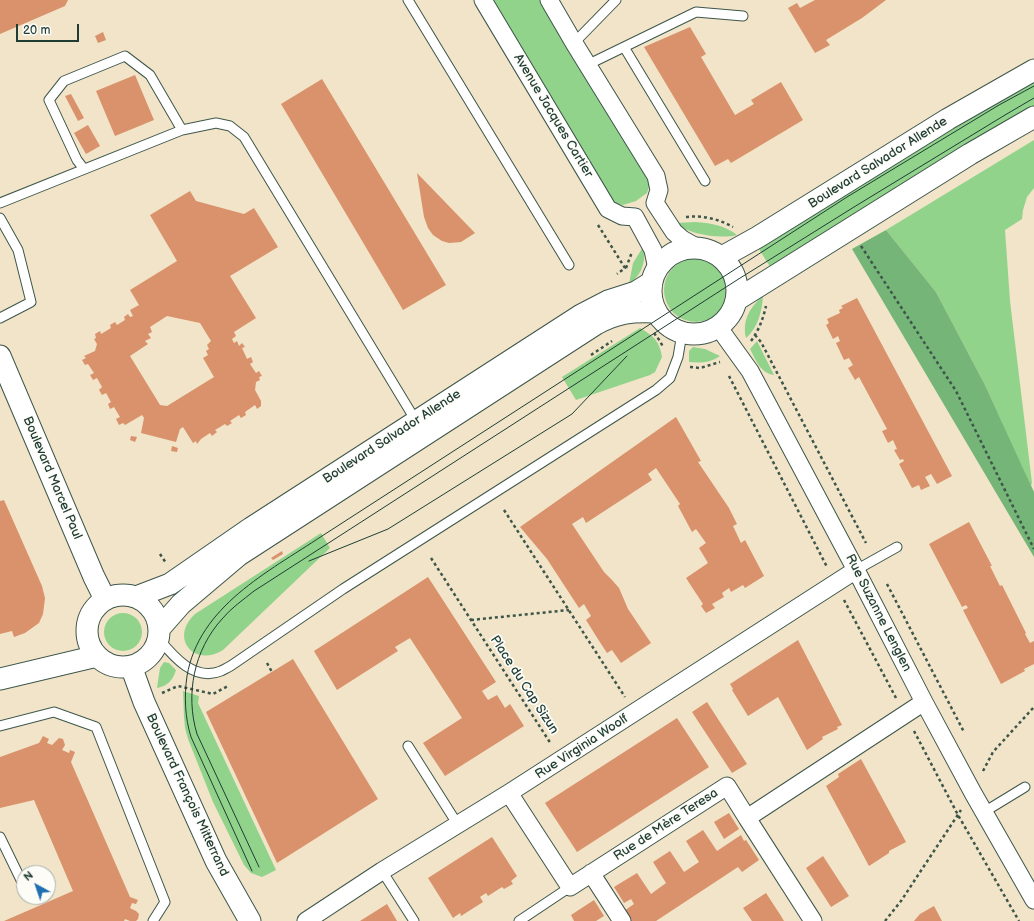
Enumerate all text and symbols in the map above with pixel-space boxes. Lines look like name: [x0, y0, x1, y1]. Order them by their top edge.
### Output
scale bar: [18, 16, 81, 42]
text: 20 m: [23, 23, 50, 38]
street label: Avenue Jacques Cartier: [510, 51, 596, 181]
street label: Boulevard Salvador Allende: [806, 114, 950, 212]
street label: Boulevard Salvador Allende: [320, 387, 464, 487]
street label: Boulevard Marcel Paul: [19, 414, 85, 542]
street label: Rue Suzanne Lenglen: [842, 552, 914, 674]
street label: Place du Cap Sizun: [486, 633, 562, 737]
street label: Boulevard François Mitterrand: [142, 711, 232, 879]
street label: Rue Virginia Woolf: [533, 711, 631, 783]
street label: Rue de Mère Teresa: [611, 785, 721, 865]
north arrow: [16, 865, 56, 905]
text: N: [21, 869, 36, 884]

